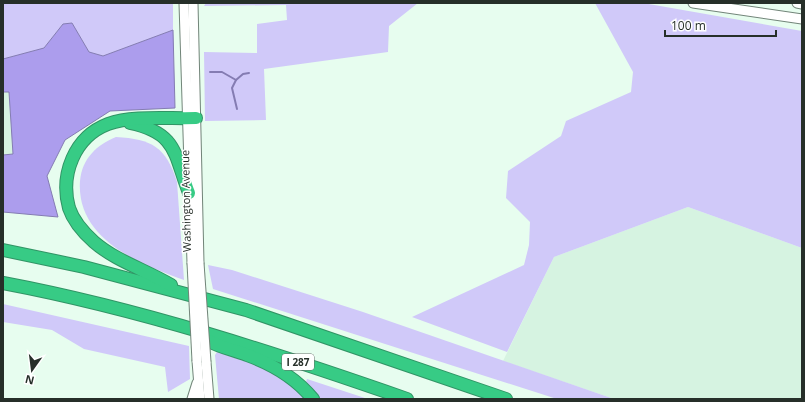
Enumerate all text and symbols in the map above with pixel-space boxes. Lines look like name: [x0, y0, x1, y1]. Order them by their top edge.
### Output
scale bar: [665, 12, 776, 38]
text: 100 m: [671, 17, 706, 34]
street label: Washington Avenue: [177, 150, 194, 252]
north arrow: [12, 350, 52, 390]
road number: I 287: [282, 354, 314, 370]
text: N: [23, 372, 36, 389]

